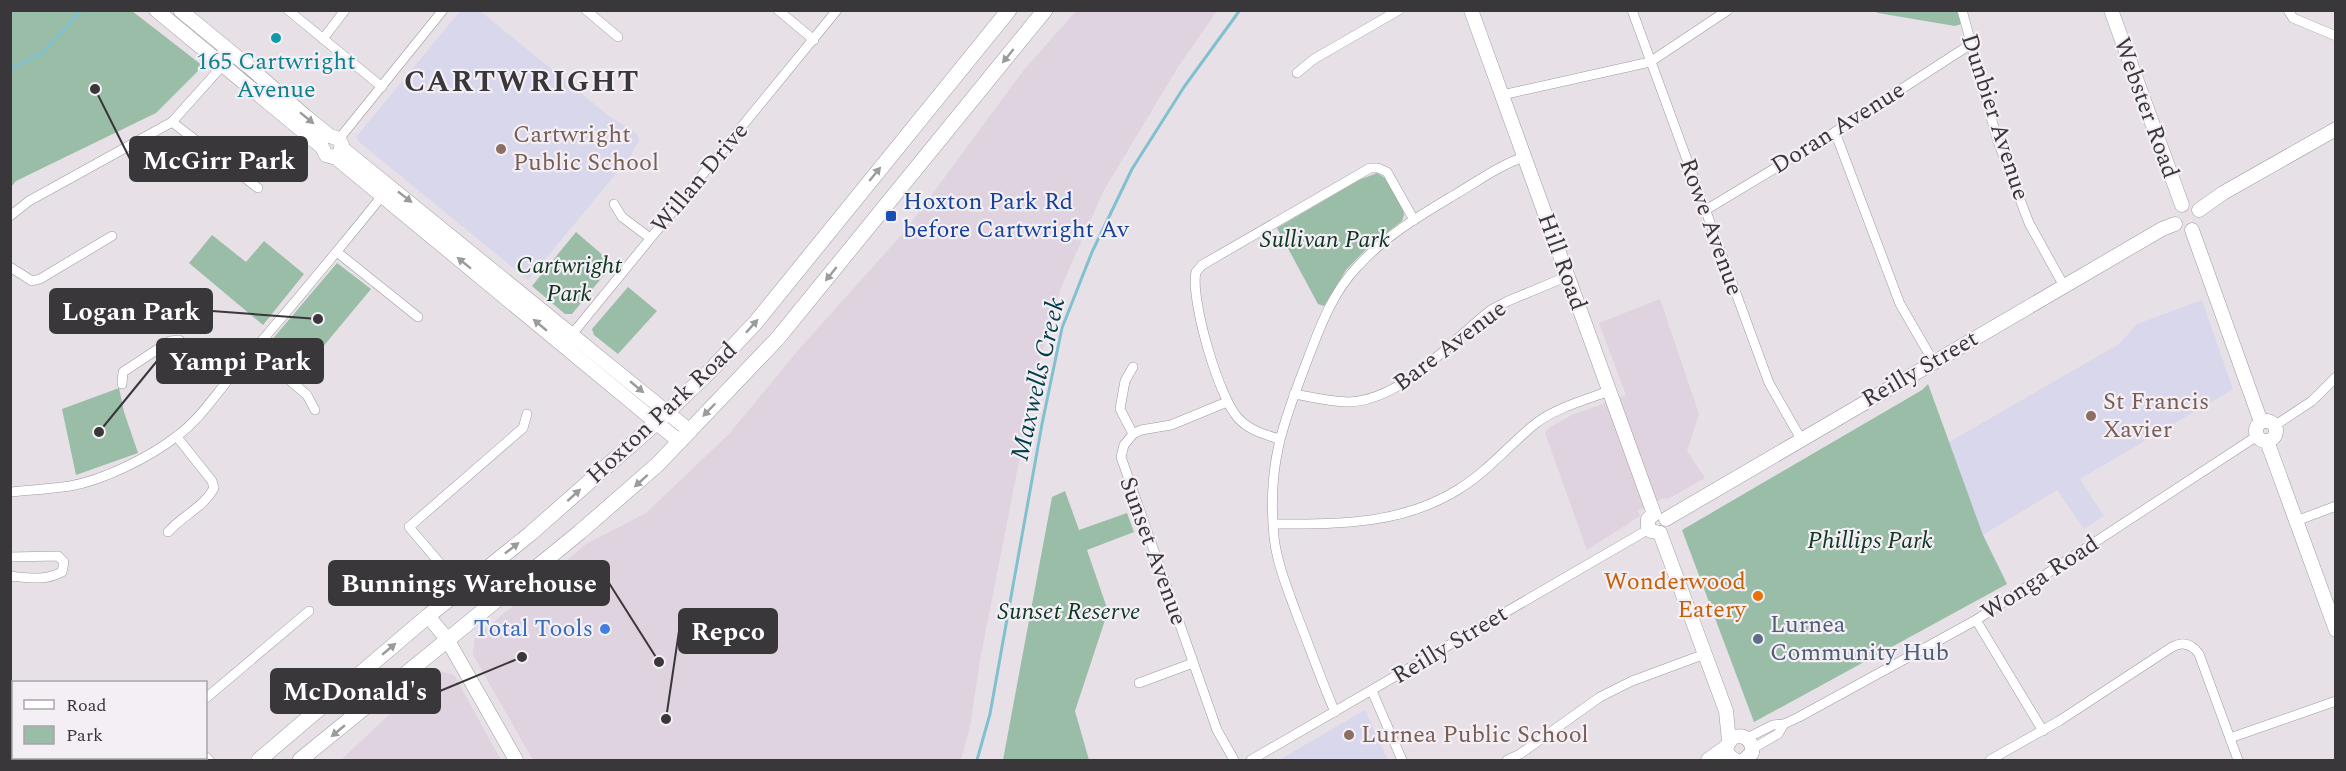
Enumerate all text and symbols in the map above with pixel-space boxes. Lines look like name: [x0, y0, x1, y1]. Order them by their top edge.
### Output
street label: Dunbier Avenue: [1951, 29, 2039, 205]
marker: 165 Cartwright Avenue: [269, 31, 283, 45]
street label: Webster Road: [2104, 32, 2188, 184]
place label: 165 Cartwright Avenue: [196, 44, 356, 108]
one-way arrow: [1002, 48, 1015, 64]
district label: CARTWRIGHT: [404, 59, 640, 105]
street label: Doran Avenue: [1764, 72, 1912, 184]
one-way arrow: [299, 111, 314, 124]
street label: Willan Drive: [643, 115, 757, 241]
place label: Cartwright Public School: [513, 117, 659, 181]
callout: McGirr Park: [130, 137, 307, 181]
text: McGirr Park: [143, 141, 296, 181]
marker: Cartwright Public School: [494, 142, 508, 156]
street label: Rowe Avenue: [1670, 153, 1752, 301]
one-way arrow: [868, 167, 881, 182]
place label: Hoxton Park Rd before Cartwright Av: [903, 184, 1130, 248]
one-way arrow: [397, 190, 412, 202]
street label: Hill Road: [1528, 208, 1596, 316]
marker: Hoxton Park Rd before Cartwright Av: [884, 209, 898, 223]
park label: Sullivan Park: [1260, 222, 1390, 258]
park label: Cartwright Park: [516, 248, 622, 312]
one-way arrow: [456, 257, 471, 269]
one-way arrow: [825, 267, 837, 282]
callout: Logan Park: [50, 289, 212, 333]
street label: Bare Avenue: [1386, 291, 1514, 401]
text: Logan Park: [62, 292, 201, 332]
water label: Maxwells Creek: [1000, 293, 1076, 465]
one-way arrow: [745, 318, 759, 333]
one-way arrow: [532, 319, 548, 332]
street label: Reilly Street: [1855, 321, 1985, 417]
street label: Hoxton Park Road: [578, 333, 746, 493]
callout: Yampi Park: [157, 339, 323, 383]
text: Yampi Park: [169, 342, 312, 382]
one-way arrow: [629, 380, 644, 393]
place label: St Francis Xavier: [2103, 384, 2209, 448]
one-way arrow: [702, 403, 716, 418]
marker: St Francis Xavier: [2084, 409, 2098, 423]
street label: Sunset Avenue: [1109, 472, 1197, 630]
one-way arrow: [633, 474, 648, 488]
one-way arrow: [566, 489, 581, 502]
park label: Phillips Park: [1807, 523, 1933, 559]
street label: Wonga Road: [1974, 526, 2106, 630]
one-way arrow: [504, 542, 520, 555]
callout: Bunnings Warehouse: [329, 561, 609, 605]
text: Bunnings Warehouse: [341, 564, 597, 604]
place label: Wonderwood Eatery: [1604, 564, 1747, 628]
marker: Wonderwood Eatery: [1751, 589, 1765, 603]
park label: Sunset Reserve: [998, 594, 1140, 630]
street label: Reilly Street: [1385, 596, 1515, 694]
place label: Lurnea Community Hub: [1770, 607, 1949, 671]
callout: Repco: [679, 609, 777, 653]
place label: Total Tools: [473, 611, 593, 647]
text: Repco: [691, 612, 765, 652]
marker: Total Tools: [598, 622, 612, 636]
marker: Lurnea Community Hub: [1751, 632, 1765, 646]
one-way arrow: [381, 643, 396, 656]
callout: McDonald's: [271, 669, 440, 713]
text: McDonald's: [283, 672, 427, 712]
legend: [12, 681, 207, 759]
text: Road: [66, 692, 107, 719]
place label: Lurnea Public School: [1361, 717, 1589, 753]
text: Park: [66, 722, 103, 749]
one-way arrow: [330, 724, 346, 737]
marker: Lurnea Public School: [1342, 728, 1356, 742]

